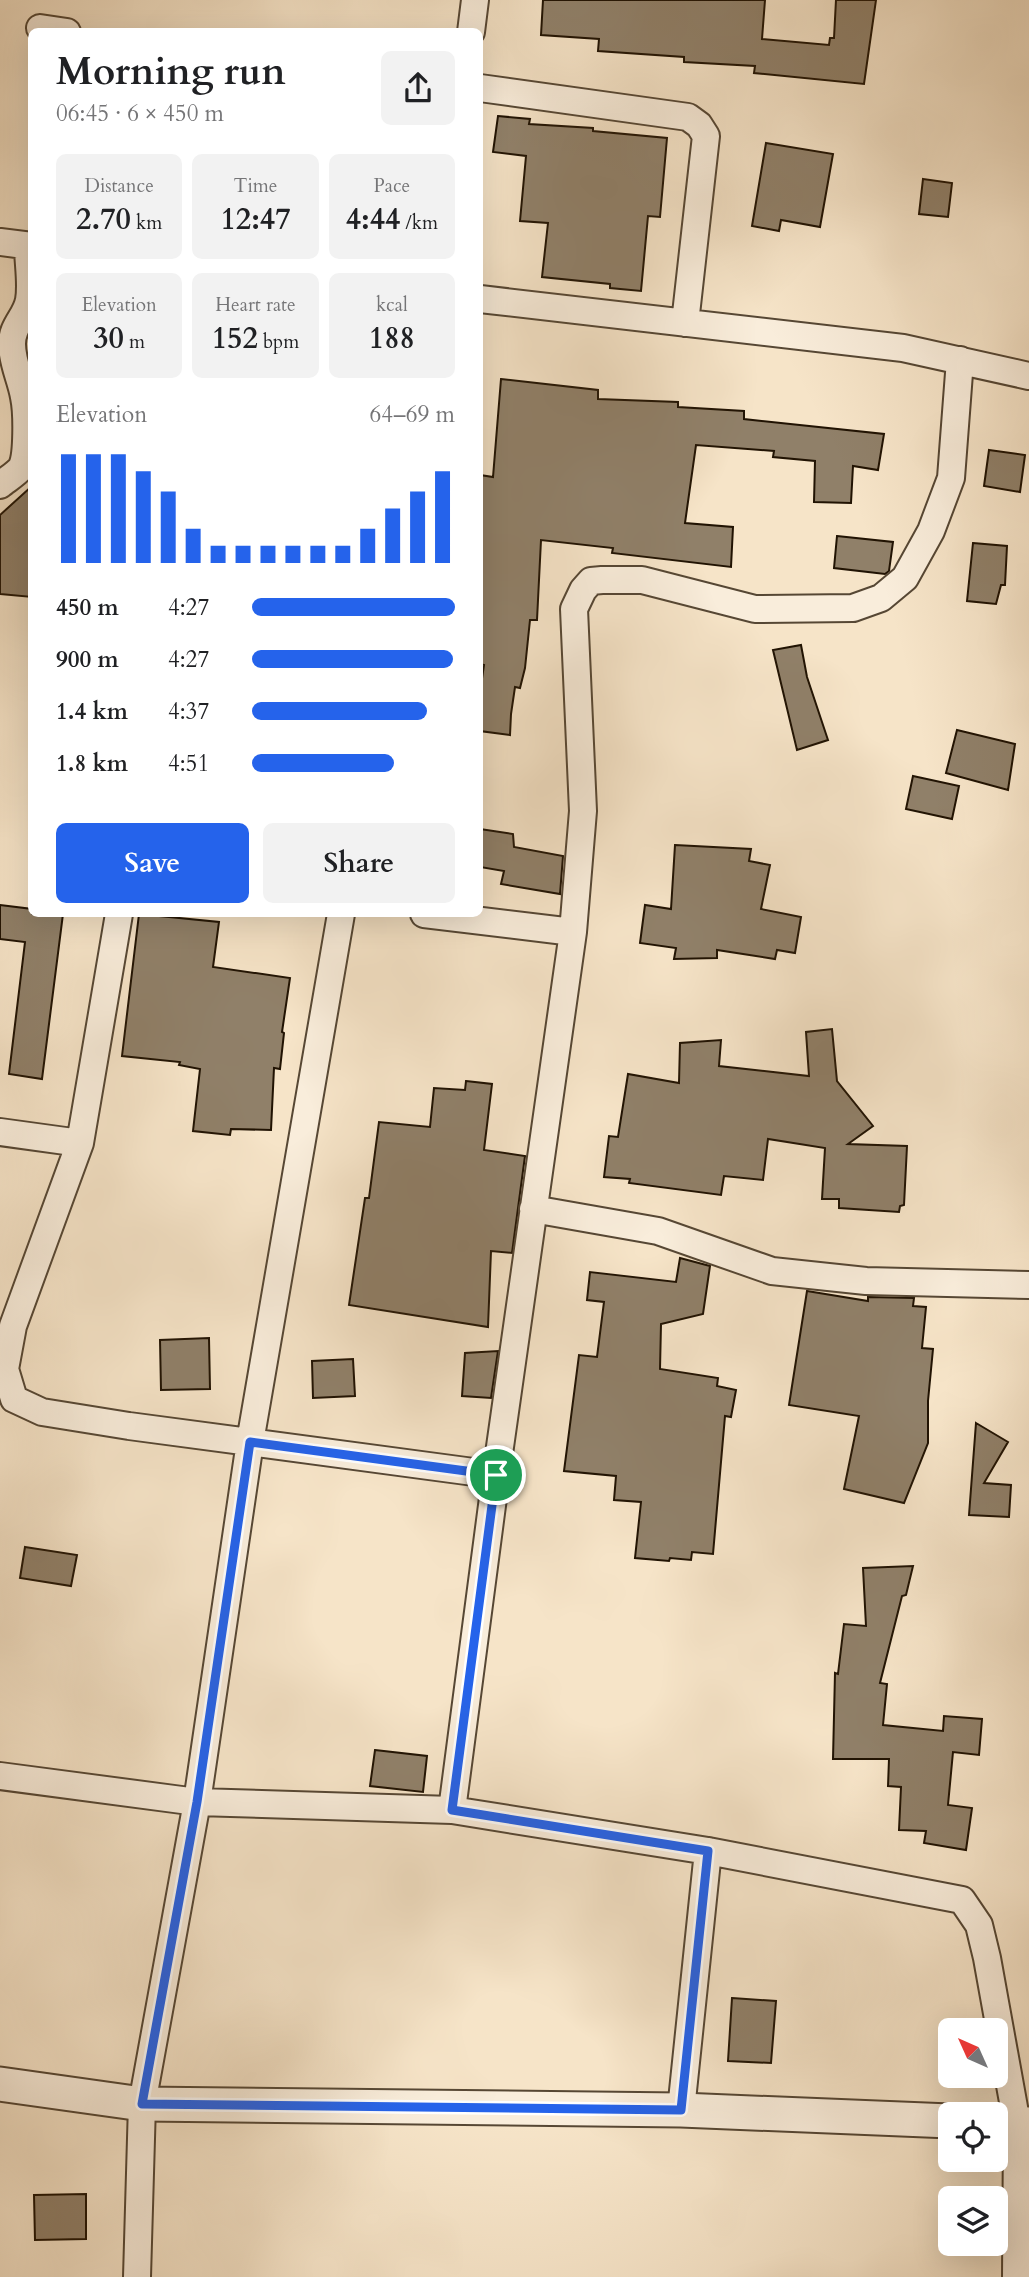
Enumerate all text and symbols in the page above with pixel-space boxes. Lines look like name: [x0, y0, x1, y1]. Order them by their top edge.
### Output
text: Morning run: [56, 46, 286, 98]
button: share: [381, 51, 455, 125]
text: 06:45 · 6 × 450 m: [56, 98, 224, 129]
text: Distance: [84, 173, 154, 199]
text: Time: [234, 173, 277, 199]
text: Pace: [373, 173, 410, 199]
text: 2.70: [76, 199, 131, 240]
text: 12:47: [220, 199, 291, 240]
text: 4:44: [346, 199, 400, 240]
text: km: [131, 210, 162, 236]
text: /km: [400, 210, 438, 236]
text: Elevation: [81, 292, 157, 318]
text: Heart rate: [215, 292, 296, 318]
text: kcal: [376, 292, 408, 318]
text: 30: [93, 318, 124, 359]
text: 152: [212, 318, 258, 359]
text: 188: [369, 318, 415, 359]
text: m: [124, 329, 145, 355]
text: bpm: [258, 329, 299, 355]
text: Elevation: [56, 399, 147, 430]
text: 64–69 m: [370, 399, 455, 430]
text: 450 m: [56, 592, 119, 623]
text: 4:27: [168, 592, 209, 623]
text: 900 m: [56, 644, 119, 675]
text: 4:27: [168, 644, 209, 675]
text: 1.4 km: [56, 696, 128, 727]
text: 4:37: [168, 696, 209, 727]
text: 1.8 km: [56, 748, 128, 779]
text: 4:51: [168, 748, 209, 779]
button: Save: [56, 823, 249, 903]
button: Share: [263, 823, 455, 903]
pin: [466, 1445, 526, 1505]
icon: arrive: [477, 1456, 515, 1494]
north arrow: [938, 2018, 1008, 2088]
map controls: [938, 2018, 1008, 2256]
button: locate: [938, 2102, 1008, 2172]
button: layers: [938, 2186, 1008, 2256]

